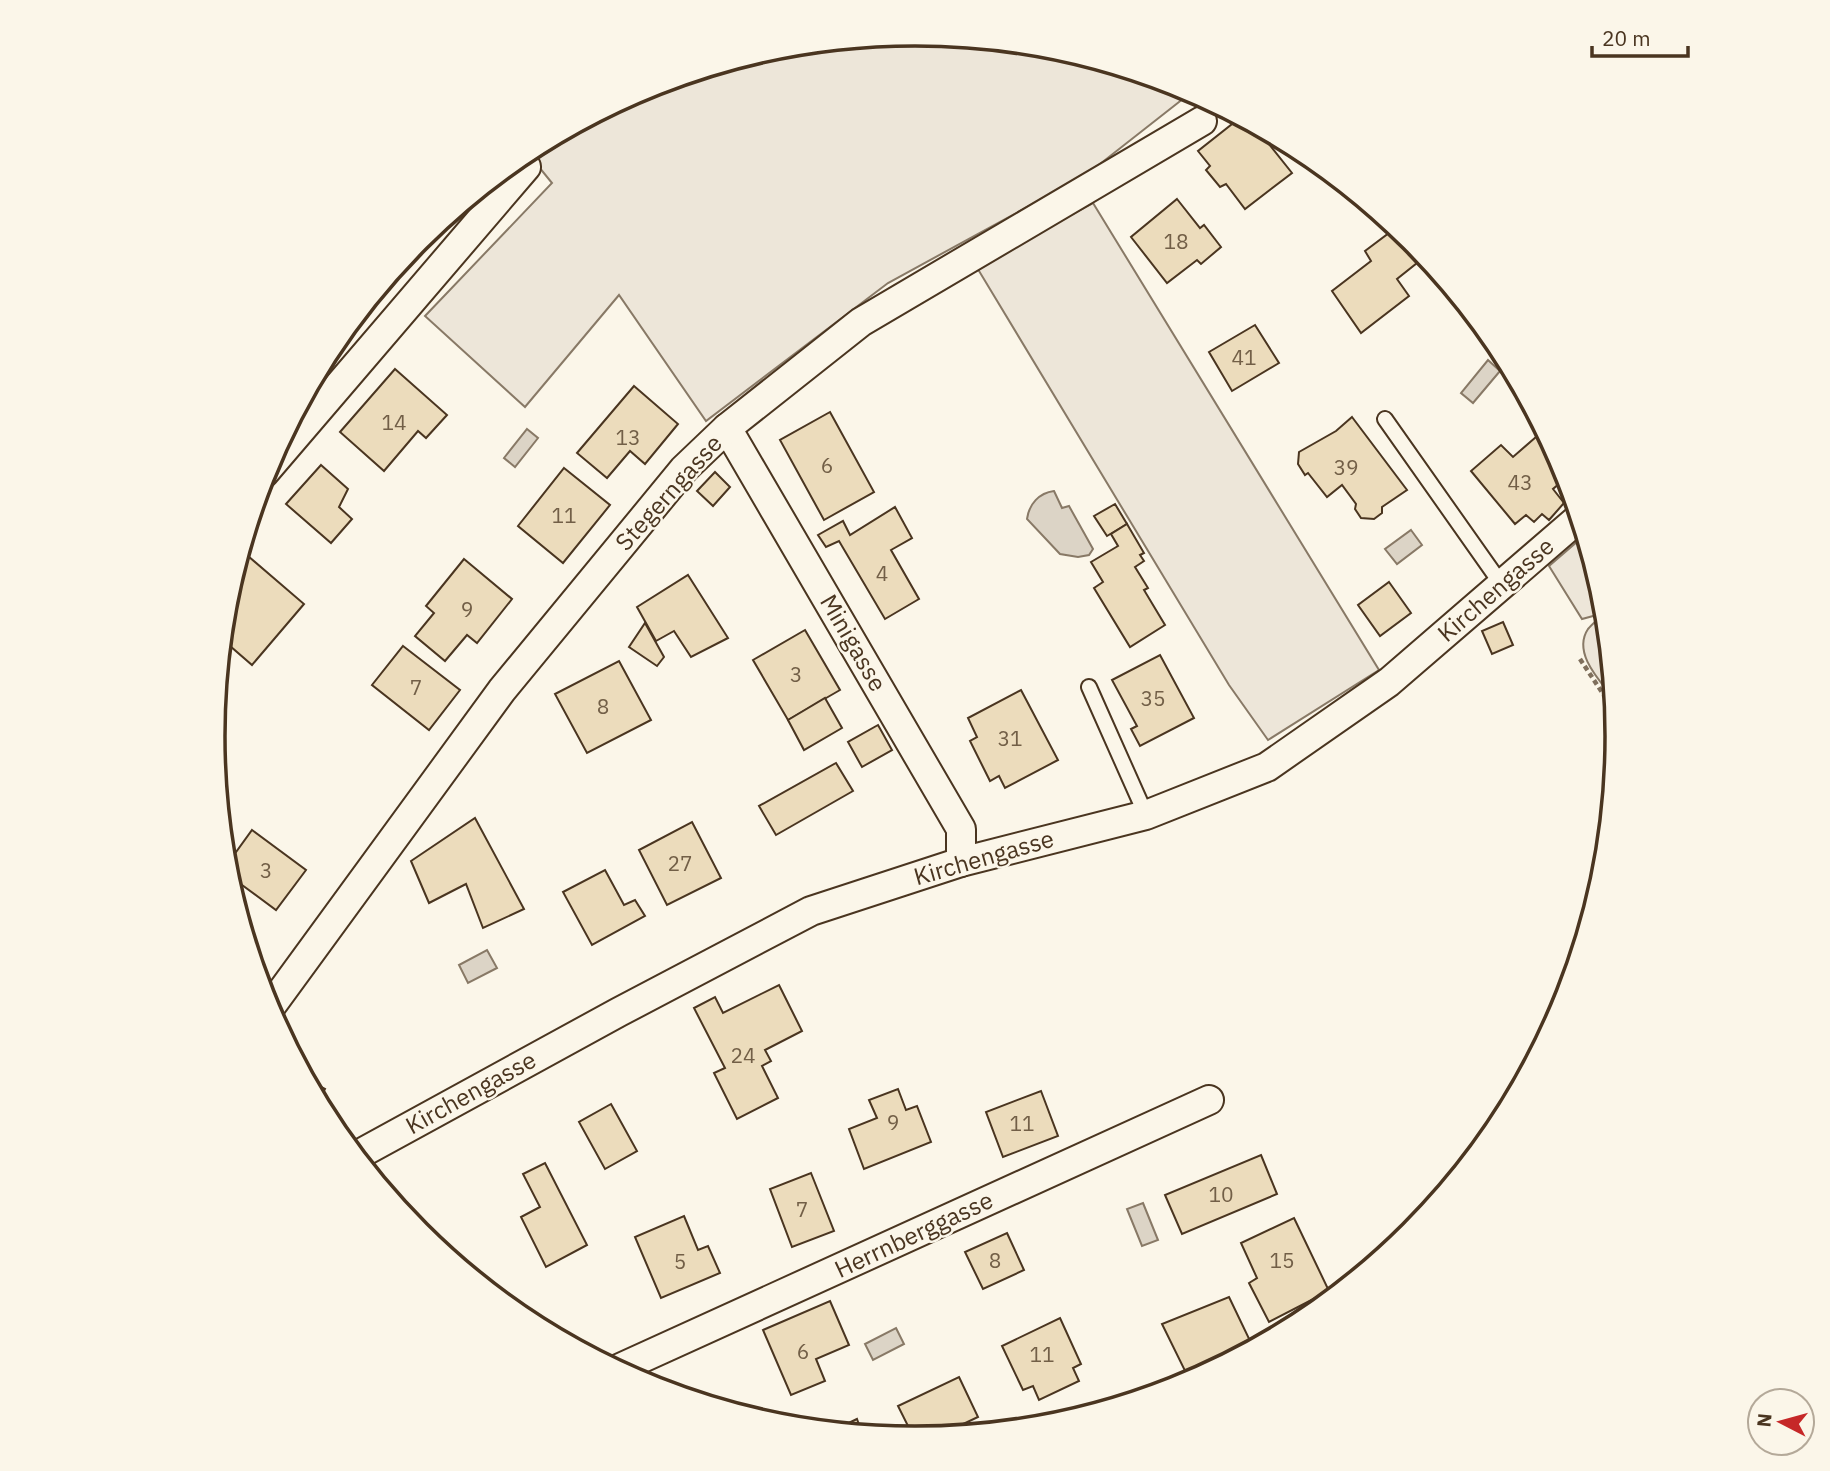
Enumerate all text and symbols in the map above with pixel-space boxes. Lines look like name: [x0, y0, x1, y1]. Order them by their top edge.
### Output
scale bar: [1592, 14, 1688, 58]
text: 20 m: [1602, 24, 1651, 52]
house number: 18: [1163, 227, 1189, 255]
house number: 41: [1231, 343, 1257, 371]
house number: 14: [381, 408, 407, 436]
house number: 13: [615, 423, 641, 451]
street label: Stegerngasse: [608, 428, 729, 557]
house number: 6: [821, 451, 833, 479]
house number: 39: [1333, 453, 1359, 481]
house number: 43: [1507, 468, 1533, 496]
house number: 11: [551, 501, 577, 529]
street label: Kirchengasse: [1430, 530, 1560, 649]
house number: 4: [876, 559, 888, 587]
street label: Minigasse: [813, 588, 894, 697]
house number: 9: [461, 595, 473, 623]
house number: 3: [790, 660, 802, 688]
house number: 7: [410, 673, 422, 701]
house number: 35: [1140, 684, 1166, 712]
house number: 8: [597, 692, 609, 720]
house number: 31: [997, 724, 1023, 752]
street label: Kirchengasse: [910, 822, 1057, 892]
house number: 27: [667, 849, 693, 877]
house number: 3: [260, 856, 272, 884]
house number: 24: [730, 1041, 756, 1069]
street label: Kirchengasse: [400, 1043, 541, 1141]
house number: 9: [887, 1108, 899, 1136]
house number: 11: [1009, 1109, 1035, 1137]
house number: 10: [1208, 1180, 1234, 1208]
street label: Herrnberggasse: [829, 1183, 998, 1285]
house number: 7: [796, 1195, 808, 1223]
house number: 8: [989, 1246, 1001, 1274]
house number: 15: [1269, 1246, 1295, 1274]
house number: 5: [674, 1247, 686, 1275]
house number: 6: [797, 1337, 809, 1365]
house number: 11: [1029, 1340, 1055, 1368]
north arrow: [1746, 1387, 1816, 1457]
text: N: [1751, 1412, 1777, 1428]

